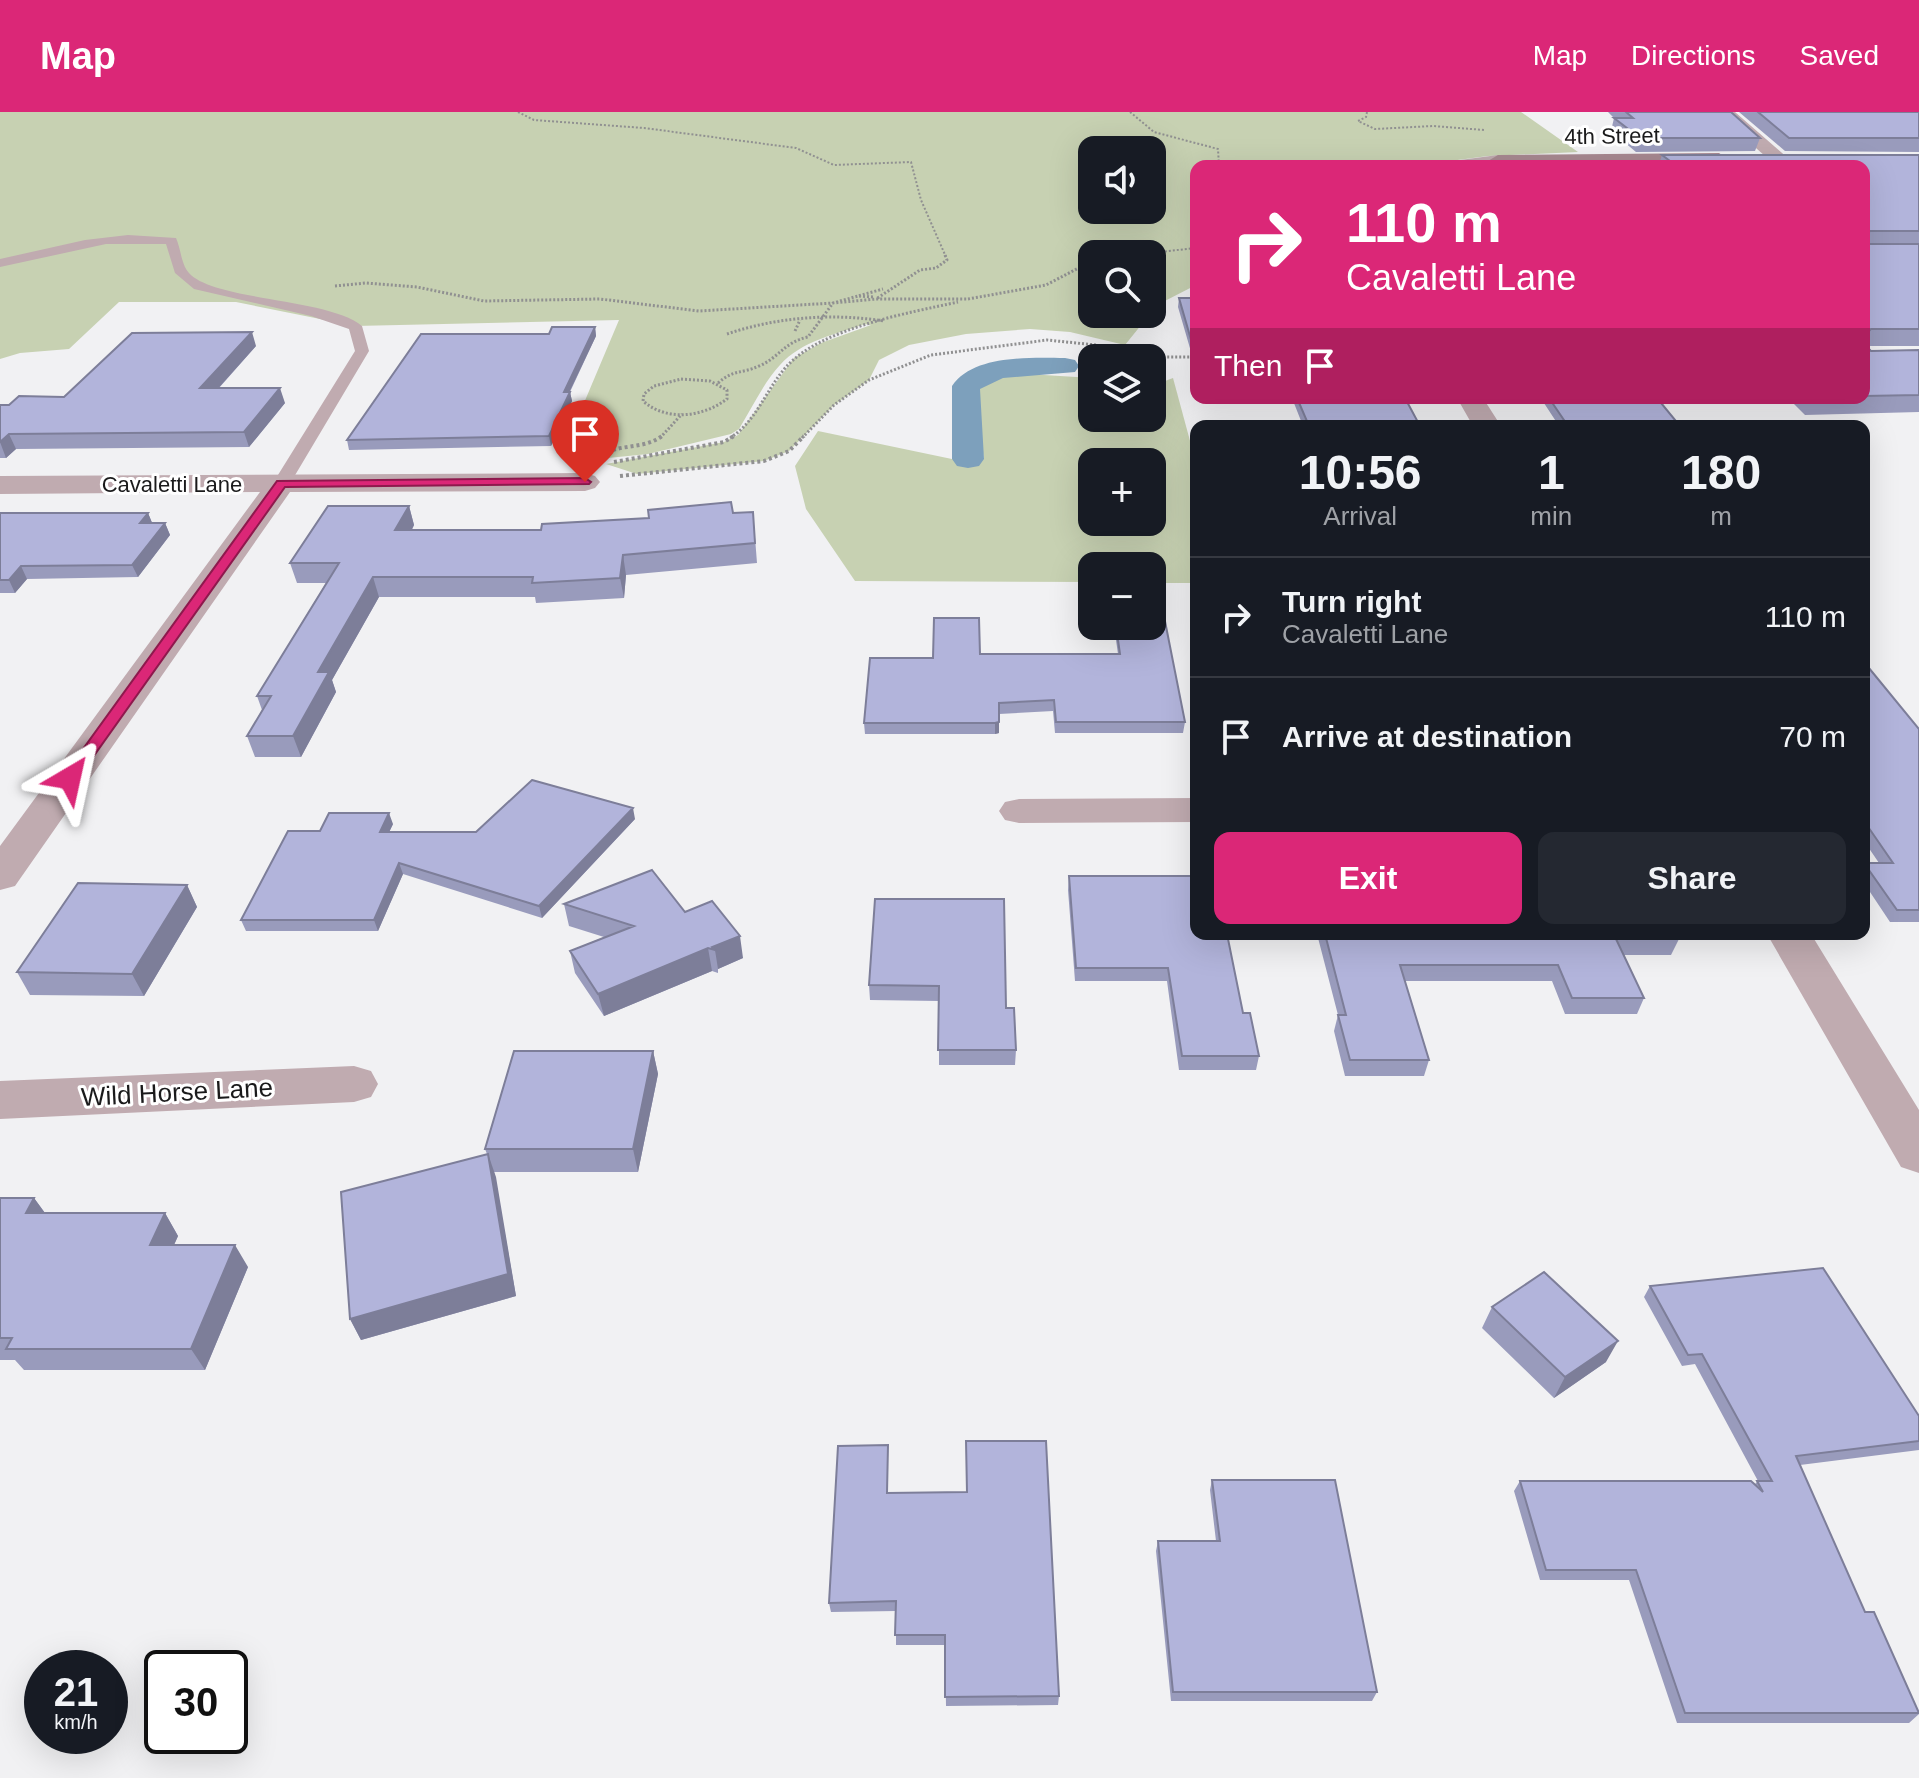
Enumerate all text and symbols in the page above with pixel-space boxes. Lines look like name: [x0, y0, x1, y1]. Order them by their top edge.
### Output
text: Map: [40, 35, 116, 77]
text: Map: [1533, 40, 1587, 71]
text: Directions: [1631, 40, 1756, 71]
text: Saved: [1800, 40, 1879, 71]
street label: 4th Street: [1564, 123, 1660, 149]
map controls: [1078, 136, 1166, 640]
button: sound: [1078, 136, 1166, 224]
text: 110 m: [1346, 191, 1502, 254]
icon: right: [1214, 192, 1318, 296]
button: search: [1078, 240, 1166, 328]
text: Cavaletti Lane: [1346, 257, 1576, 298]
button: layers: [1078, 344, 1166, 432]
icon: arrive: [1298, 344, 1342, 388]
text: Then: [1214, 349, 1282, 382]
pin: [551, 400, 619, 482]
icon: arrive: [563, 412, 607, 456]
text: 10:56: [1299, 446, 1422, 499]
text: 1: [1538, 446, 1565, 499]
text: 180: [1681, 446, 1761, 499]
button: +: [1078, 448, 1166, 536]
street label: Cavaletti Lane: [102, 472, 242, 497]
text: Arrival: [1323, 501, 1397, 531]
text: min: [1530, 501, 1572, 531]
text: m: [1710, 501, 1732, 531]
button: −: [1078, 552, 1166, 640]
text: Turn right: [1282, 585, 1421, 618]
icon: right: [1214, 595, 1258, 639]
text: 110 m: [1765, 600, 1846, 633]
text: Cavaletti Lane: [1282, 619, 1448, 649]
icon: arrive: [1214, 715, 1258, 759]
text: Arrive at destination: [1282, 720, 1572, 753]
text: 70 m: [1779, 720, 1846, 753]
position arrow: [28, 736, 112, 820]
button: Exit: [1214, 832, 1522, 924]
button: Share: [1538, 832, 1846, 924]
street label: Wild Horse Lane: [80, 1072, 274, 1112]
speed limit sign: 30: [144, 1650, 248, 1754]
text: 21: [54, 1670, 98, 1714]
text: km/h: [54, 1711, 98, 1733]

